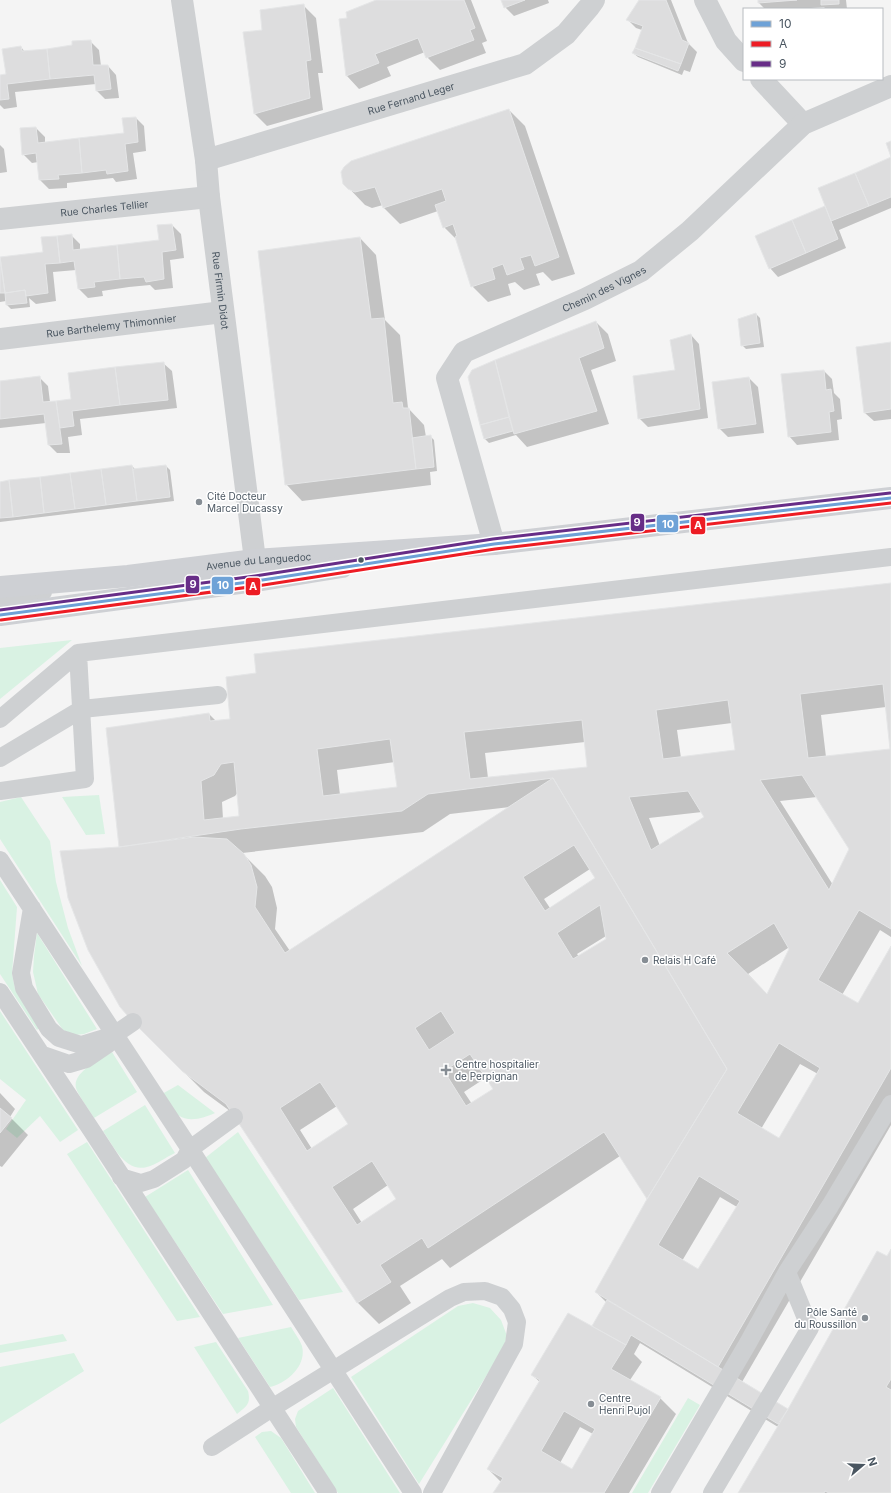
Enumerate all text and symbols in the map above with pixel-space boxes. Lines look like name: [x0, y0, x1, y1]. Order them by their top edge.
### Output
legend: [743, 8, 883, 80]
text: 10: [779, 16, 791, 31]
text: A: [779, 36, 787, 51]
text: 9: [779, 56, 786, 71]
street label: Rue Fernand Leger: [366, 80, 456, 117]
street label: Rue Charles Tellier: [60, 197, 149, 219]
street label: Rue Firmin Didot: [210, 251, 232, 331]
street label: Chemin des Vignes: [560, 264, 648, 314]
street label: Rue Barthelemy Thimonnier: [45, 312, 177, 339]
place label: Cité Docteur Marcel Ducassy: [207, 490, 283, 514]
marker: Cité Docteur Marcel Ducassy: [194, 497, 204, 507]
line badge: 9: [630, 513, 645, 532]
line badge: 10: [656, 514, 679, 533]
text: 9: [633, 515, 641, 529]
line badge: A: [690, 516, 706, 535]
text: 10: [662, 517, 674, 531]
text: A: [694, 518, 702, 532]
street label: Avenue du Languedoc: [205, 550, 312, 572]
unlabelled marker: [356, 555, 366, 565]
line badge: 9: [185, 575, 200, 594]
line badge: 10: [211, 576, 234, 595]
text: 9: [189, 577, 197, 591]
line badge: A: [245, 577, 261, 596]
text: 10: [217, 578, 229, 592]
text: A: [249, 579, 257, 593]
place label: Relais H Café: [653, 954, 716, 966]
marker: Relais H Café: [640, 955, 650, 965]
place label: Centre hospitalier de Perpignan: [455, 1058, 539, 1082]
marker: Centre hospitalier de Perpignan: [440, 1064, 452, 1076]
place label: Pôle Santé du Roussillon: [794, 1306, 857, 1330]
marker: Pôle Santé du Roussillon: [860, 1313, 870, 1323]
place label: Centre Henri Pujol: [599, 1392, 650, 1416]
marker: Centre Henri Pujol: [586, 1399, 596, 1409]
north arrow: [843, 1445, 883, 1485]
text: N: [864, 1455, 880, 1468]

